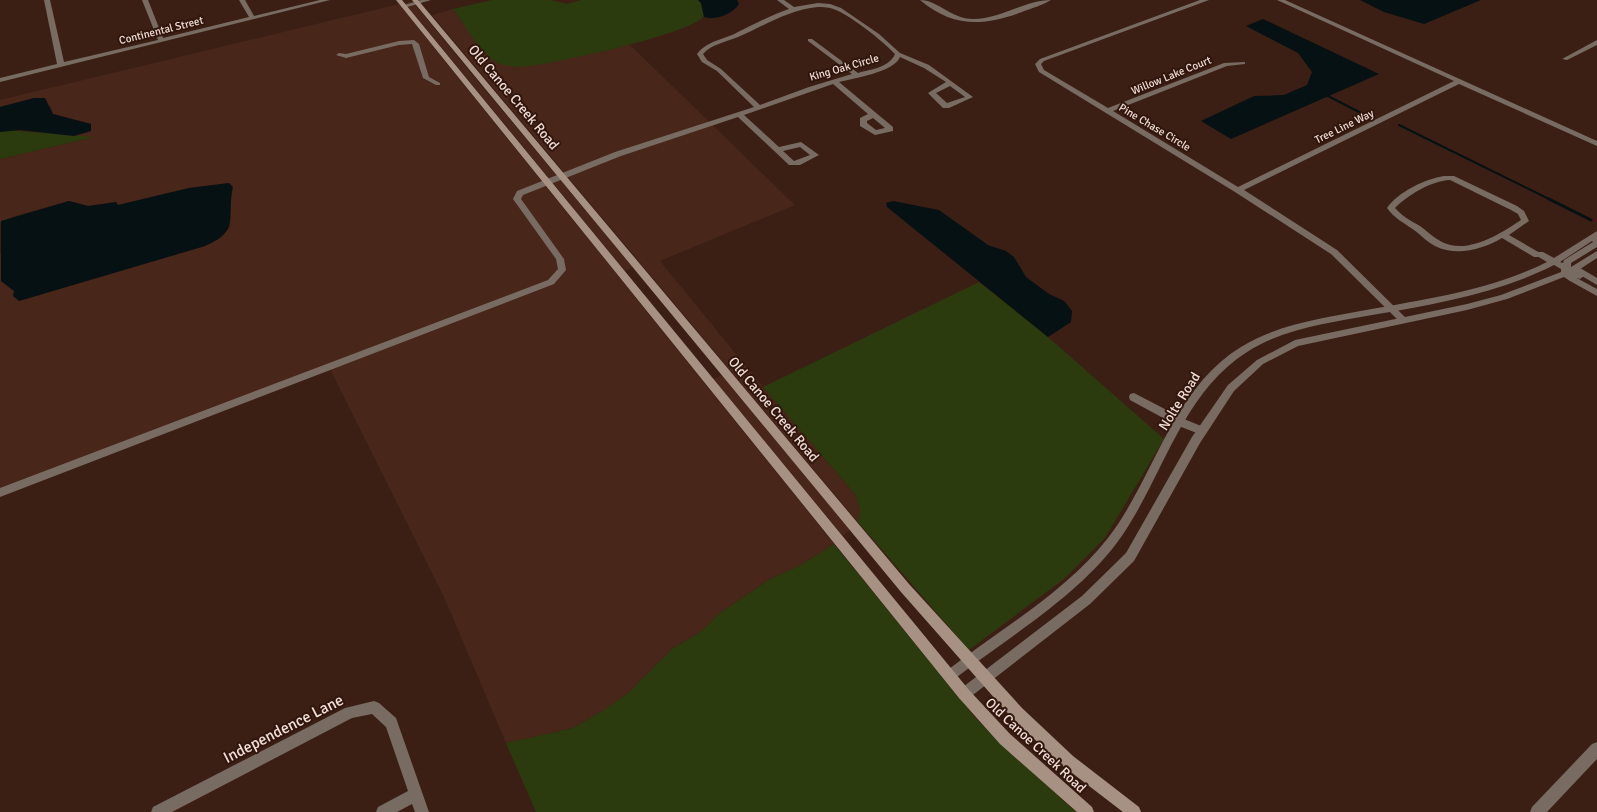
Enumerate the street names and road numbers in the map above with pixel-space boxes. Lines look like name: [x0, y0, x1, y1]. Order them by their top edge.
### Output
street label: Continental Street: [118, 14, 205, 47]
street label: Old Canoe Creek Road: [465, 41, 562, 153]
street label: King Oak Circle: [808, 51, 880, 84]
street label: Willow Lake Court: [1129, 53, 1213, 97]
street label: Pine Chase Circle: [1117, 101, 1193, 154]
street label: Tree Line Way: [1313, 106, 1377, 146]
street label: Old Canoe Creek Road: [725, 353, 822, 465]
street label: Nolte Road: [1155, 369, 1204, 434]
street label: Independence Lane: [220, 690, 347, 768]
street label: Old Canoe Creek Road: [982, 694, 1090, 796]

